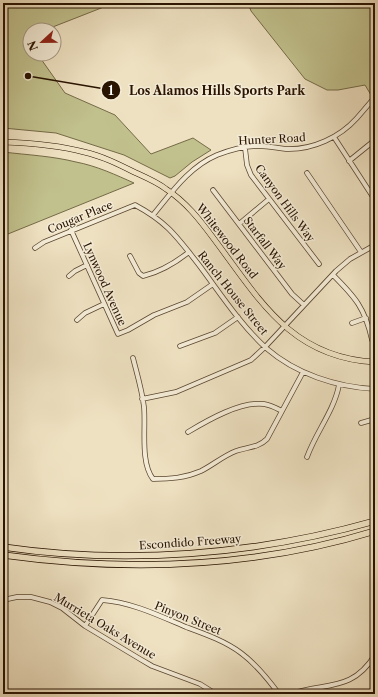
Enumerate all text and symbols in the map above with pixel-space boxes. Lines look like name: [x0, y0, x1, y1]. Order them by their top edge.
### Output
north arrow: [22, 22, 62, 62]
text: N: [24, 38, 41, 53]
callout: Los Alamos Hills Sports Park: [101, 78, 313, 102]
text: 1: [108, 83, 114, 98]
text: Los Alamos Hills Sports Park: [129, 83, 306, 98]
street label: Hunter Road: [238, 130, 306, 148]
street label: Canyon Hills Way: [252, 161, 318, 245]
street label: Cougar Place: [45, 198, 115, 236]
street label: Whitewood Road: [193, 200, 261, 282]
street label: Starfall Way: [241, 214, 290, 273]
street label: Lynwood Avenue: [80, 240, 130, 328]
street label: Ranch House Street: [195, 248, 271, 338]
street label: Escondido Freeway: [138, 531, 242, 553]
street label: Murrieta Oaks Avenue: [51, 590, 159, 662]
street label: Pinyon Street: [153, 598, 224, 638]

